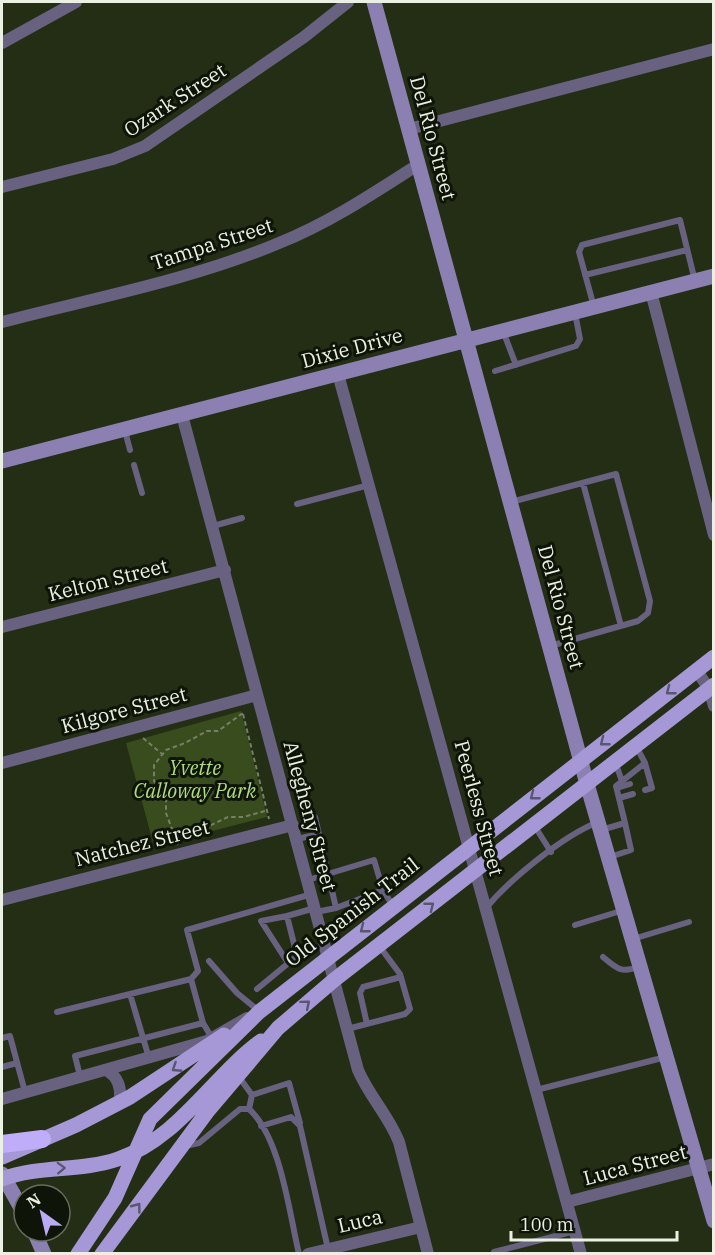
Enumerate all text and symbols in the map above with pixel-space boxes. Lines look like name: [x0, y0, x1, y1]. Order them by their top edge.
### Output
street label: Ozark Street: [118, 56, 231, 143]
street label: Del Rio Street: [404, 73, 463, 203]
street label: Tampa Street: [148, 211, 276, 276]
street label: Dixie Drive: [298, 321, 405, 374]
street label: Del Rio Street: [532, 542, 591, 672]
street label: Kelton Street: [45, 552, 170, 607]
street label: Kilgore Street: [58, 680, 190, 739]
one-way arrow: [666, 684, 677, 695]
one-way arrow: [600, 735, 611, 746]
street label: Peerless Street: [448, 737, 511, 879]
street label: Allegheny Street: [277, 738, 343, 894]
park label: Yvette Calloway Park: [134, 754, 257, 804]
one-way arrow: [530, 788, 541, 799]
street label: Natchez Street: [72, 813, 212, 872]
street label: Old Spanish Trail: [279, 851, 424, 972]
one-way arrow: [423, 902, 434, 913]
one-way arrow: [360, 921, 371, 932]
one-way arrow: [299, 1000, 310, 1011]
one-way arrow: [172, 1061, 183, 1072]
street label: Luca Street: [580, 1138, 690, 1191]
one-way arrow: [56, 1161, 65, 1174]
north arrow: [12, 1183, 72, 1243]
text: N: [23, 1189, 44, 1212]
one-way arrow: [130, 1202, 141, 1213]
street label: Luca: [335, 1202, 385, 1239]
scale bar: [511, 1204, 678, 1242]
text: 100 m: [520, 1213, 574, 1236]

